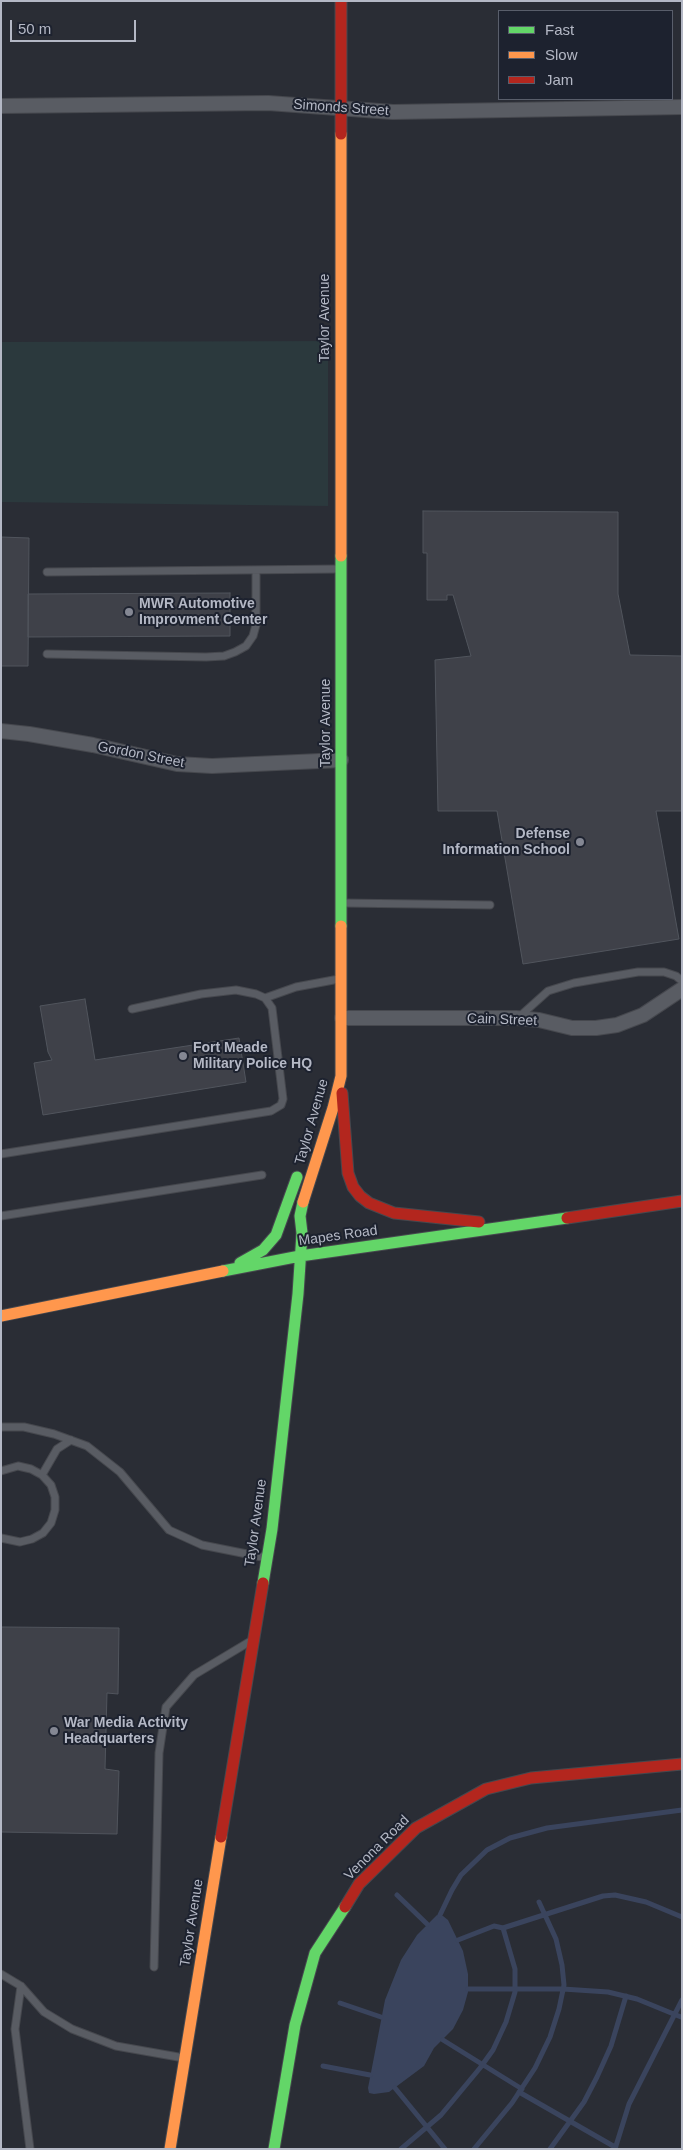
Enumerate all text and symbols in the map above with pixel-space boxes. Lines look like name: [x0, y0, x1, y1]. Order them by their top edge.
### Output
scale bar: [12, 10, 139, 42]
legend: [498, 10, 673, 100]
text: 50 m: [18, 20, 51, 37]
text: Fast: [545, 21, 574, 38]
text: Slow: [545, 46, 578, 63]
text: Jam: [545, 71, 573, 88]
street label: Simonds Street: [293, 96, 389, 120]
street label: Taylor Avenue: [317, 274, 333, 362]
place label: MWR Automotive Improvment Center: [139, 596, 267, 628]
marker: MWR Automotive Improvment Center: [123, 606, 135, 618]
street label: Taylor Avenue: [318, 679, 334, 767]
street label: Gordon Street: [96, 738, 186, 772]
place label: Defense Information School: [442, 826, 570, 859]
marker: Defense Information School: [574, 836, 586, 848]
street label: Cain Street: [467, 1010, 537, 1030]
place label: Fort Meade Military Police HQ: [193, 1040, 312, 1072]
marker: Fort Meade Military Police HQ: [177, 1050, 189, 1062]
street label: Taylor Avenue: [292, 1077, 332, 1167]
street label: Mapes Road: [298, 1222, 378, 1250]
street label: Taylor Avenue: [242, 1478, 270, 1568]
place label: War Media Activity Headquarters: [64, 1715, 188, 1748]
marker: War Media Activity Headquarters: [48, 1725, 60, 1737]
street label: Venona Road: [341, 1812, 413, 1884]
street label: Taylor Avenue: [177, 1878, 207, 1968]

